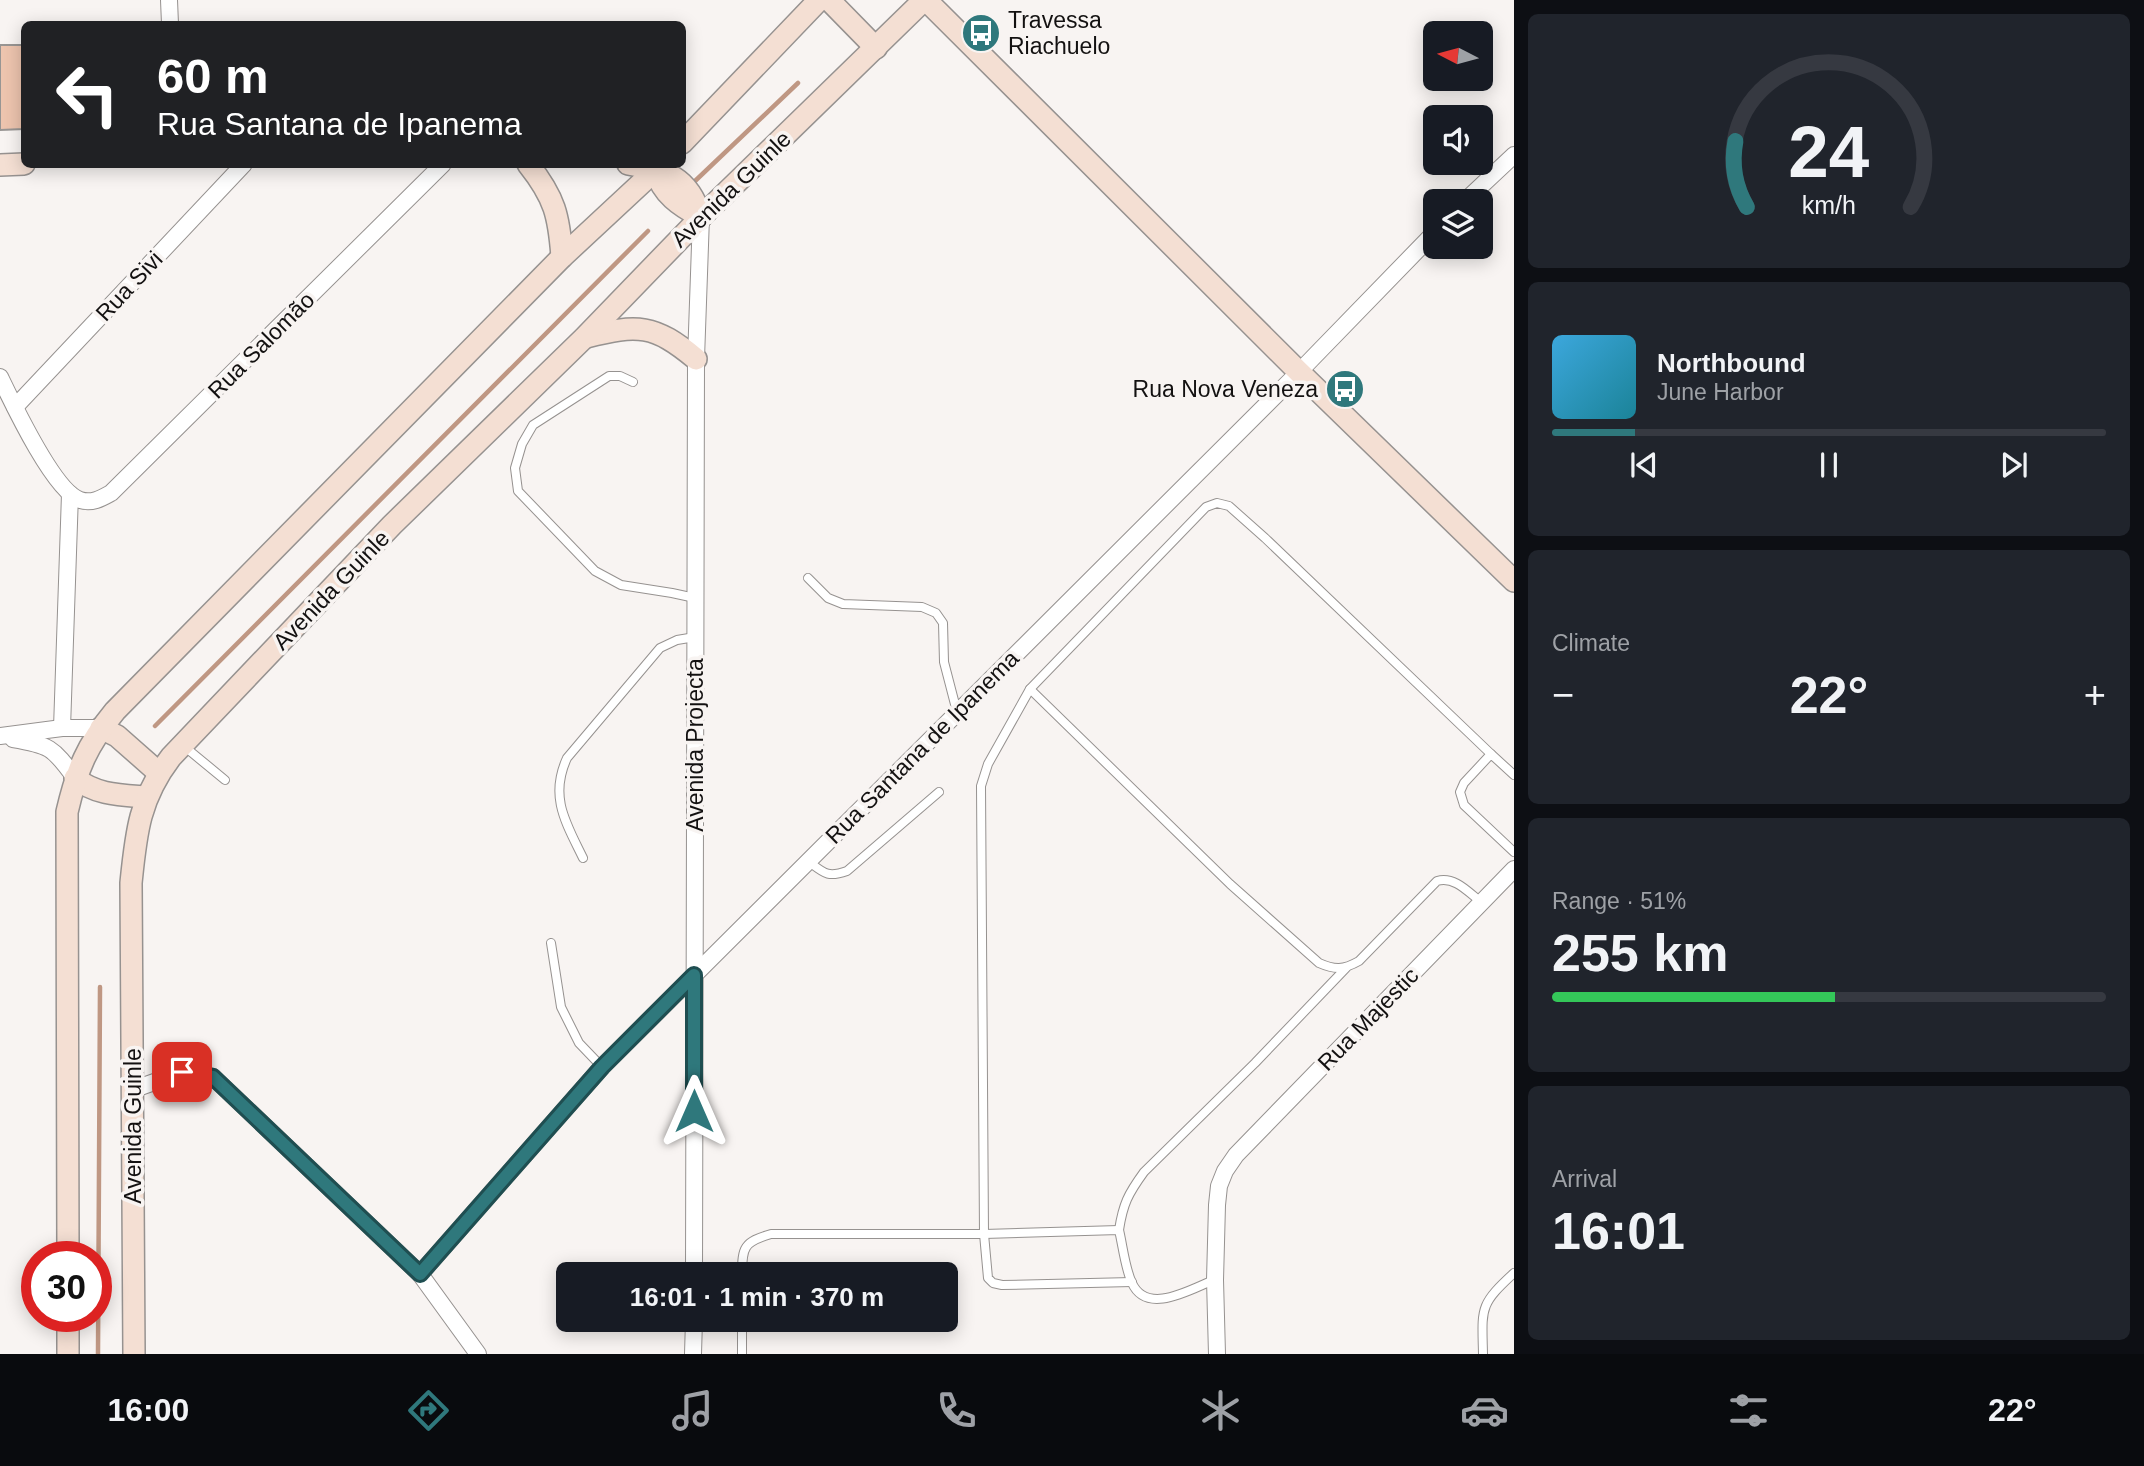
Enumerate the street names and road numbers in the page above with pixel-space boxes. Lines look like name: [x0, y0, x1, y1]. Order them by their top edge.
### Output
street label: Avenida Guinle: [666, 126, 796, 252]
street label: Rua Sivi: [90, 246, 168, 326]
street label: Rua Salomão: [203, 287, 319, 403]
street label: Avenida Guinle: [268, 525, 394, 655]
street label: Rua Santana de Ipanema: [820, 645, 1024, 849]
street label: Avenida Projecta: [682, 658, 708, 832]
street label: Rua Majestic: [1312, 962, 1424, 1076]
street label: Avenida Guinle: [120, 1048, 146, 1204]

